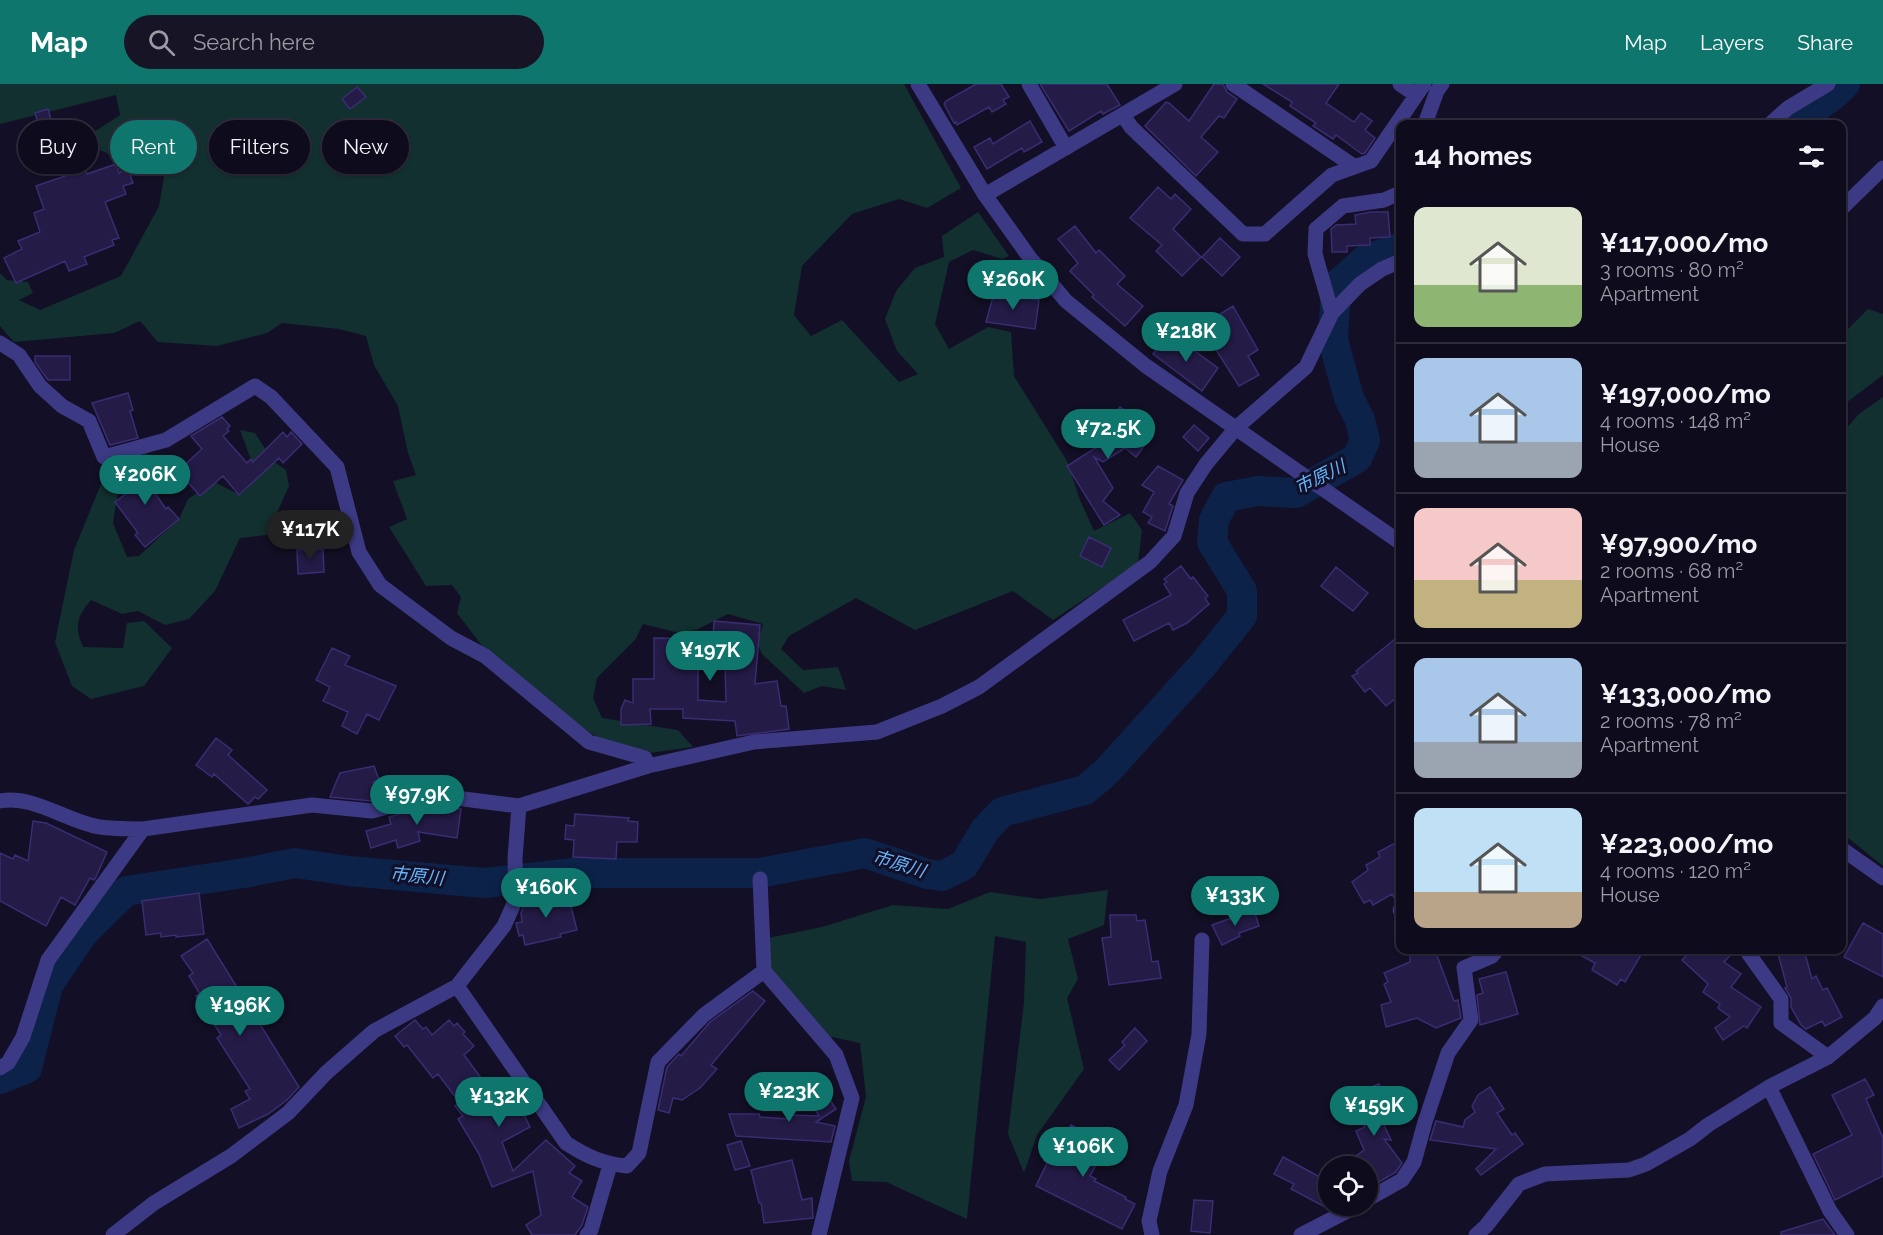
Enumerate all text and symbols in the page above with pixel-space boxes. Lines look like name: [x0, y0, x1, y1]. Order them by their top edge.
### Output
search box: [124, 15, 544, 69]
text: Map: [30, 26, 88, 59]
icon: search: [145, 26, 178, 59]
text: Search here: [193, 29, 315, 55]
text: Map: [1624, 30, 1667, 55]
text: Layers: [1700, 30, 1764, 55]
text: Share: [1797, 30, 1853, 55]
chip: Buy: [18, 120, 98, 174]
chip: Rent: [110, 120, 197, 174]
chip: Filters: [209, 120, 310, 174]
chip: New: [322, 120, 409, 174]
icon: filters: [1795, 140, 1828, 173]
text: 14 homes: [1414, 141, 1532, 171]
text: ¥117,000/mo: [1600, 228, 1768, 258]
icon: home: [1462, 231, 1534, 303]
text: 3 rooms · 80 m²: [1600, 258, 1744, 282]
pin: ¥260K: [971, 260, 1055, 311]
text: ¥260K: [981, 267, 1045, 291]
text: Apartment: [1600, 282, 1699, 306]
pin: ¥218K: [1144, 312, 1228, 363]
text: ¥218K: [1156, 319, 1216, 343]
text: ¥197,000/mo: [1600, 379, 1771, 409]
icon: home: [1462, 382, 1534, 454]
pin: ¥72.5K: [1059, 409, 1157, 460]
text: 4 rooms · 148 m²: [1600, 409, 1751, 433]
text: ¥72.5K: [1075, 416, 1141, 440]
text: House: [1600, 433, 1660, 457]
water label: 市原川: [1291, 454, 1350, 498]
pin: ¥206K: [103, 455, 187, 506]
text: ¥206K: [113, 462, 177, 486]
pin: ¥117K: [268, 510, 352, 561]
text: ¥117K: [281, 517, 339, 541]
text: ¥97,900/mo: [1600, 529, 1757, 559]
icon: home: [1462, 532, 1534, 604]
text: 2 rooms · 68 m²: [1600, 559, 1743, 583]
text: Apartment: [1600, 583, 1699, 607]
pin: ¥197K: [668, 631, 752, 682]
text: ¥197K: [680, 638, 740, 662]
text: ¥133,000/mo: [1600, 679, 1771, 709]
icon: home: [1462, 682, 1534, 754]
text: 2 rooms · 78 m²: [1600, 709, 1742, 733]
text: Apartment: [1600, 733, 1699, 757]
pin: ¥97.9K: [368, 775, 466, 826]
text: ¥97.9K: [384, 782, 450, 806]
text: ¥223,000/mo: [1600, 829, 1773, 859]
icon: home: [1462, 832, 1534, 904]
water label: 市原川: [870, 846, 930, 882]
text: 4 rooms · 120 m²: [1600, 859, 1751, 883]
water label: 市原川: [389, 862, 447, 889]
pin: ¥160K: [504, 868, 588, 919]
text: ¥160K: [515, 875, 577, 899]
pin: ¥133K: [1193, 876, 1277, 927]
text: ¥133K: [1205, 883, 1265, 907]
text: House: [1600, 883, 1660, 907]
pin: ¥196K: [198, 986, 282, 1037]
text: ¥196K: [209, 993, 271, 1017]
pin: ¥223K: [747, 1072, 831, 1123]
pin: ¥132K: [457, 1077, 541, 1128]
text: ¥223K: [758, 1079, 820, 1103]
text: ¥132K: [469, 1084, 529, 1108]
pin: ¥159K: [1332, 1086, 1416, 1137]
text: ¥159K: [1344, 1093, 1404, 1117]
pin: ¥106K: [1041, 1127, 1125, 1178]
text: ¥106K: [1052, 1134, 1114, 1158]
map controls: [1318, 1156, 1378, 1216]
button: locate: [1318, 1156, 1378, 1216]

